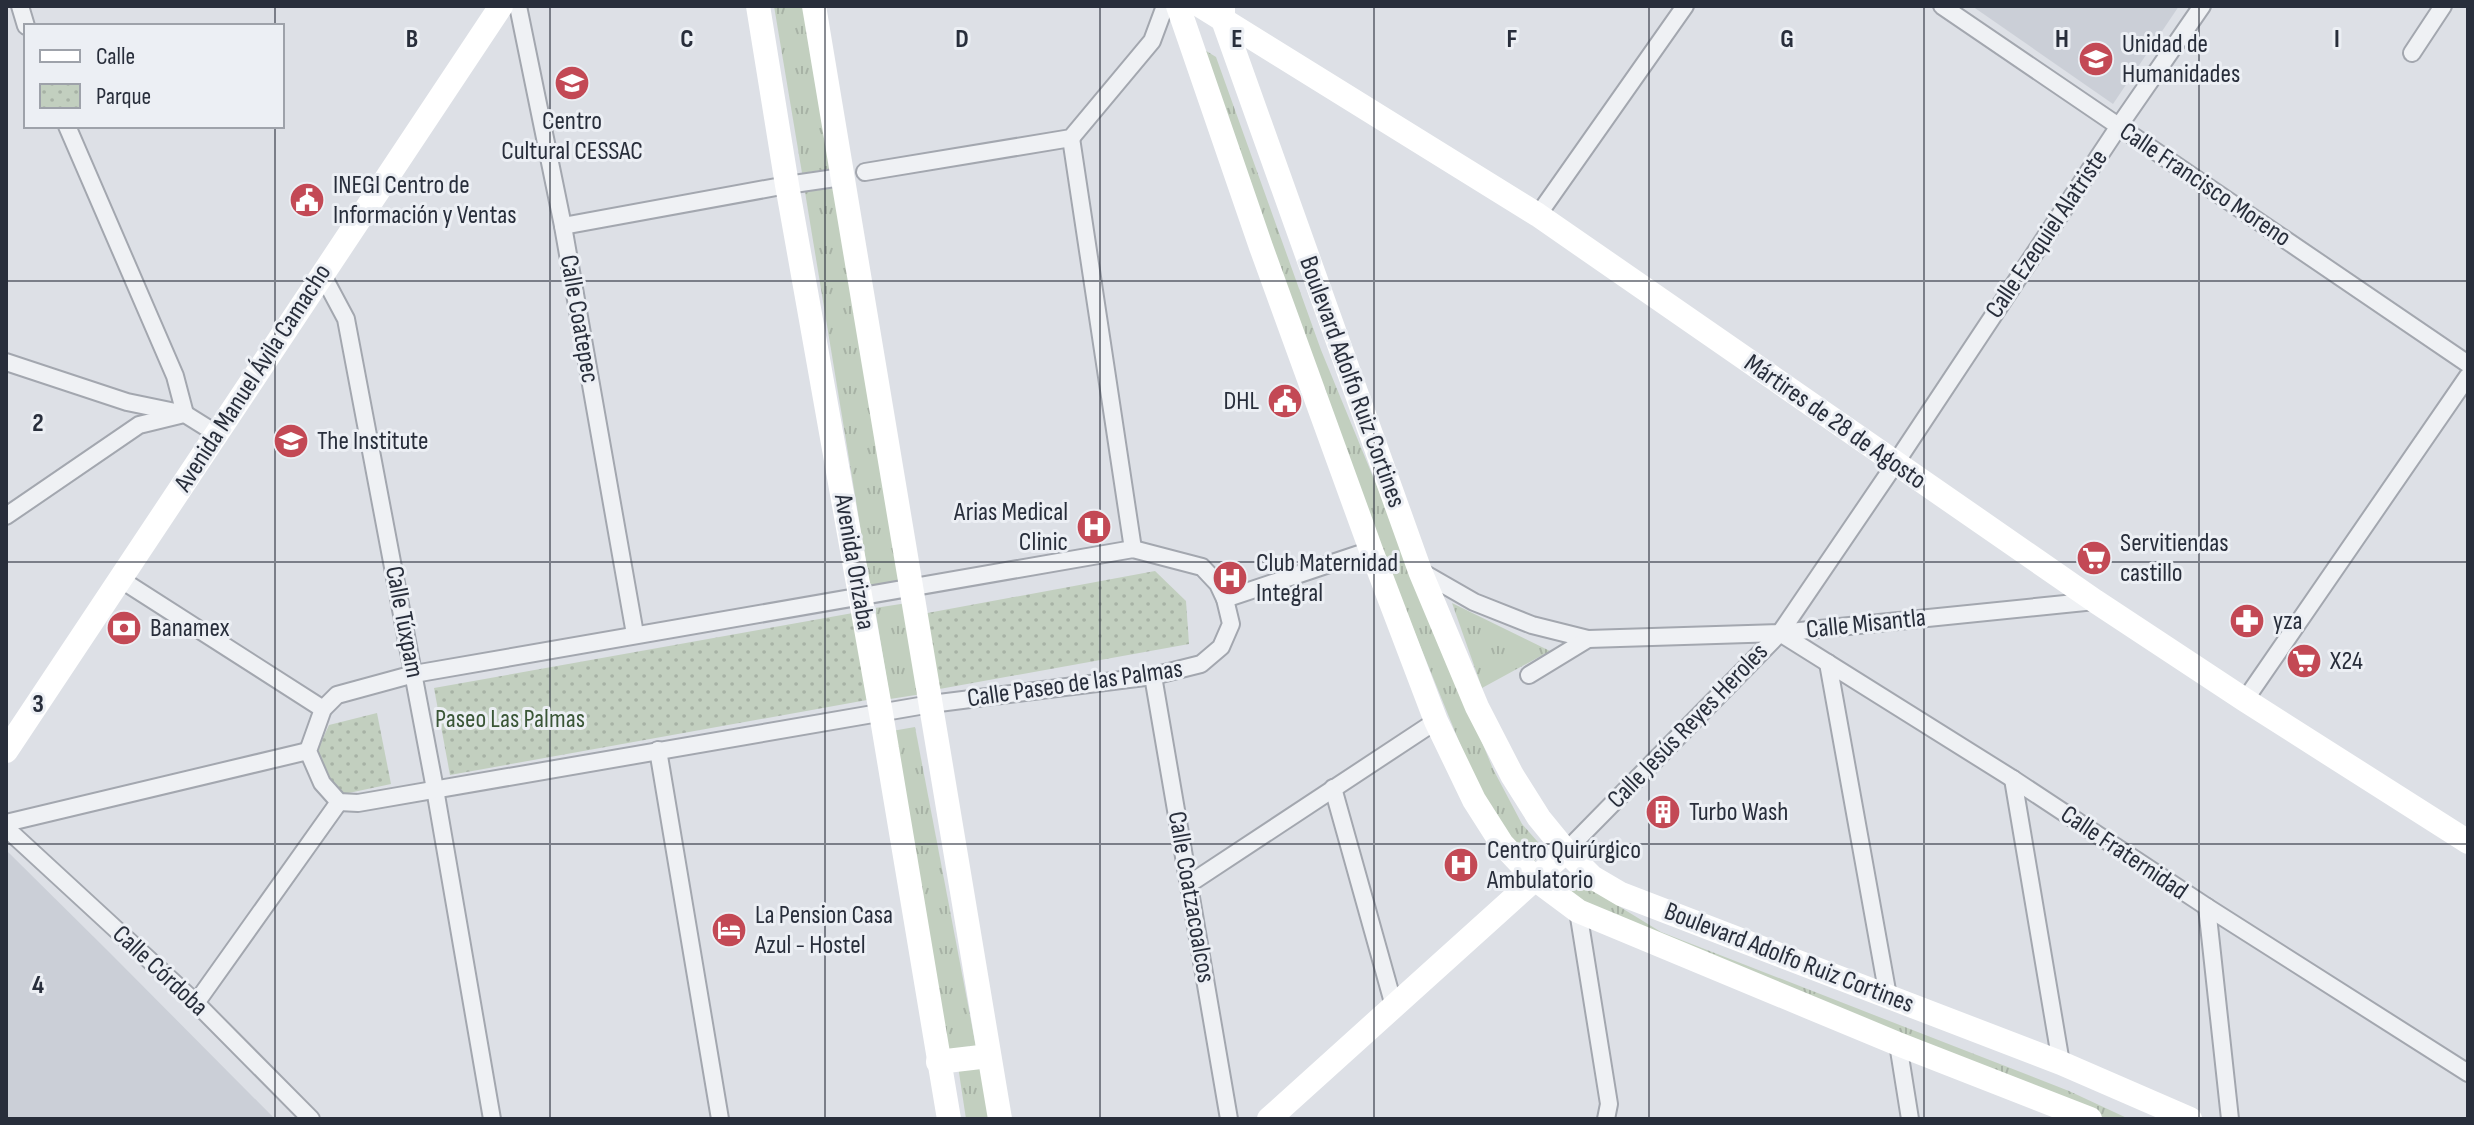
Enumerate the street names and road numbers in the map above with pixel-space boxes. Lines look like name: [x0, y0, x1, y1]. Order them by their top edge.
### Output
street label: Calle Francisco Moreno: [2113, 116, 2297, 254]
street label: Calle Ezequiel Alatriste: [1979, 144, 2115, 324]
street label: Boulevard Adolfo Ruiz Cortines: [1292, 252, 1412, 512]
street label: Calle Coatepec: [553, 253, 605, 385]
street label: Avenida Manuel Ávila Camacho: [167, 258, 338, 498]
street label: Mártires de 28 de Agosto: [1738, 348, 1932, 496]
street label: Avenida Orizaba: [827, 491, 881, 632]
street label: Calle Túxpam: [378, 563, 430, 681]
street label: Calle Misantla: [1805, 602, 1927, 646]
street label: Calle Jesús Reyes Heroles: [1601, 637, 1775, 815]
street label: Calle Paseo de las Palmas: [965, 654, 1185, 714]
street label: Calle Fraternidad: [2055, 799, 2193, 907]
street label: Calle Coatzacoalcos: [1161, 809, 1221, 985]
street label: Boulevard Adolfo Ruiz Cortines: [1660, 896, 1918, 1020]
street label: Calle Córdoba: [106, 919, 214, 1023]

